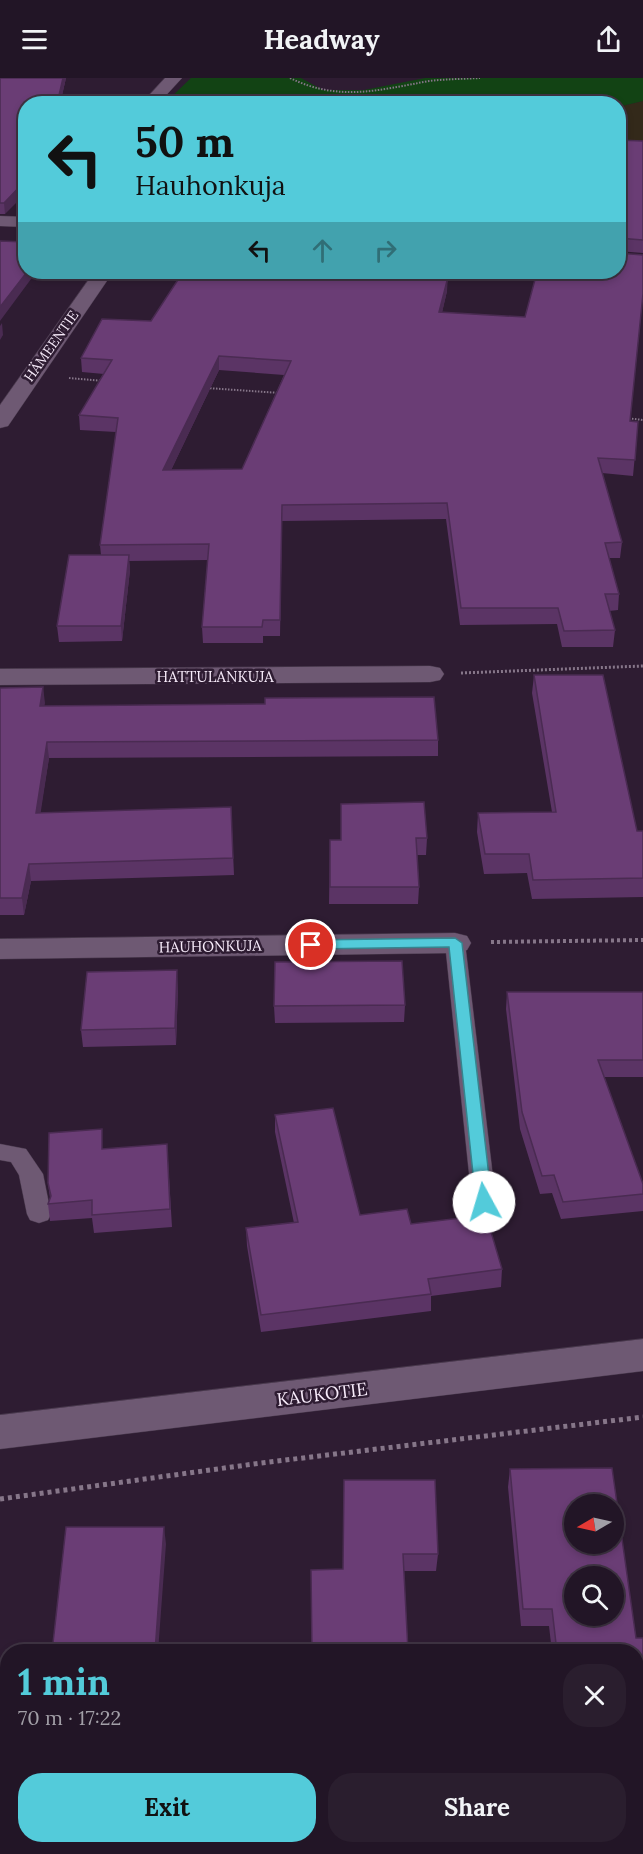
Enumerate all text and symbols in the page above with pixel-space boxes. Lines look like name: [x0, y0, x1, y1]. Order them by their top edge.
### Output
text: Headway: [263, 22, 380, 56]
icon: menu: [18, 23, 51, 56]
icon: share: [592, 23, 625, 56]
text: 50 m: [135, 115, 234, 169]
icon: left: [36, 120, 114, 198]
text: Hauhonkuja: [135, 168, 286, 202]
icon: left: [243, 234, 276, 267]
icon: ahead: [306, 234, 339, 267]
icon: right: [369, 234, 402, 267]
street label: HÄMEENTIE: [20, 307, 82, 385]
street label: HATTULANKUJA: [156, 667, 274, 686]
pin: [285, 919, 336, 970]
icon: arrive: [294, 928, 327, 961]
street label: HAUHONKUJA: [158, 936, 262, 956]
position arrow: [452, 1170, 516, 1234]
street label: KAUKOTIE: [275, 1377, 369, 1411]
north arrow: [564, 1494, 624, 1554]
map controls: [564, 1494, 624, 1626]
button: search: [564, 1566, 624, 1626]
text: 1 min: [18, 1659, 110, 1705]
button: close: [563, 1664, 626, 1727]
text: 70 m · 17:22: [18, 1705, 121, 1730]
button: Exit: [18, 1773, 316, 1842]
button: Share: [328, 1773, 626, 1842]

